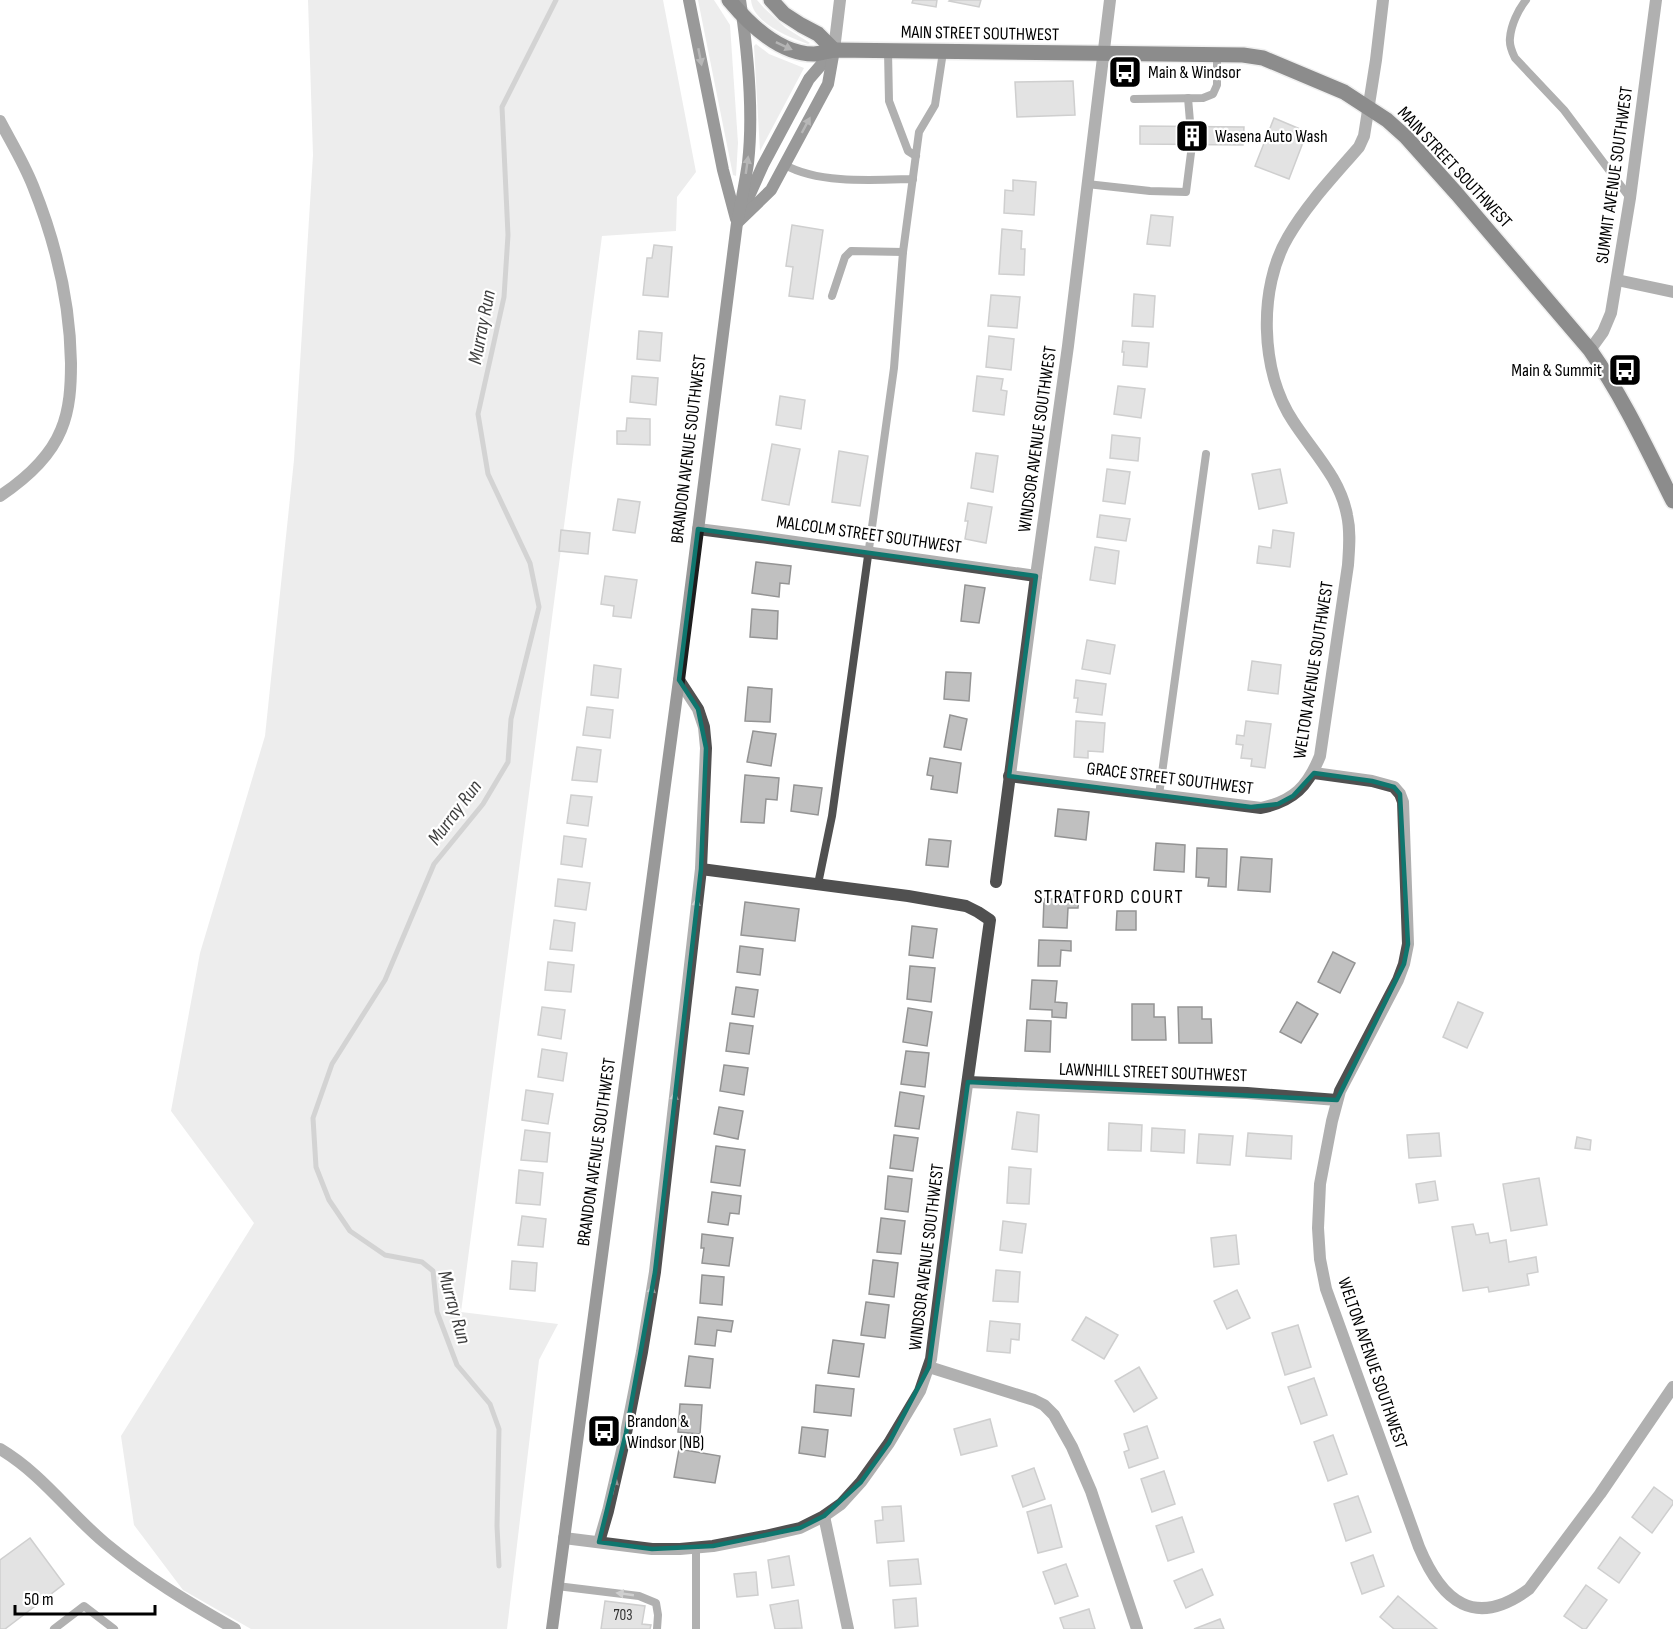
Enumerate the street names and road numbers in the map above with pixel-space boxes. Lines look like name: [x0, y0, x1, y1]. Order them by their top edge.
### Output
street label: MAIN STREET SOUTHWEST: [901, 22, 1059, 45]
street label: SUMMIT AVENUE SOUTHWEST: [1592, 85, 1637, 265]
street label: MAIN STREET SOUTHWEST: [1393, 102, 1516, 232]
street label: WINDSOR AVENUE SOUTHWEST: [1014, 345, 1061, 534]
street label: BRANDON AVENUE SOUTHWEST: [667, 354, 710, 545]
street label: MALCOLM STREET SOUTHWEST: [775, 511, 963, 558]
street label: WELTON AVENUE SOUTHWEST: [1289, 580, 1338, 760]
street label: GRACE STREET SOUTHWEST: [1085, 758, 1255, 799]
street label: BRANDON AVENUE SOUTHWEST: [573, 1057, 620, 1248]
street label: LAWNHILL STREET SOUTHWEST: [1059, 1059, 1247, 1086]
street label: WINDSOR AVENUE SOUTHWEST: [905, 1162, 948, 1352]
street label: WELTON AVENUE SOUTHWEST: [1333, 1275, 1412, 1451]

